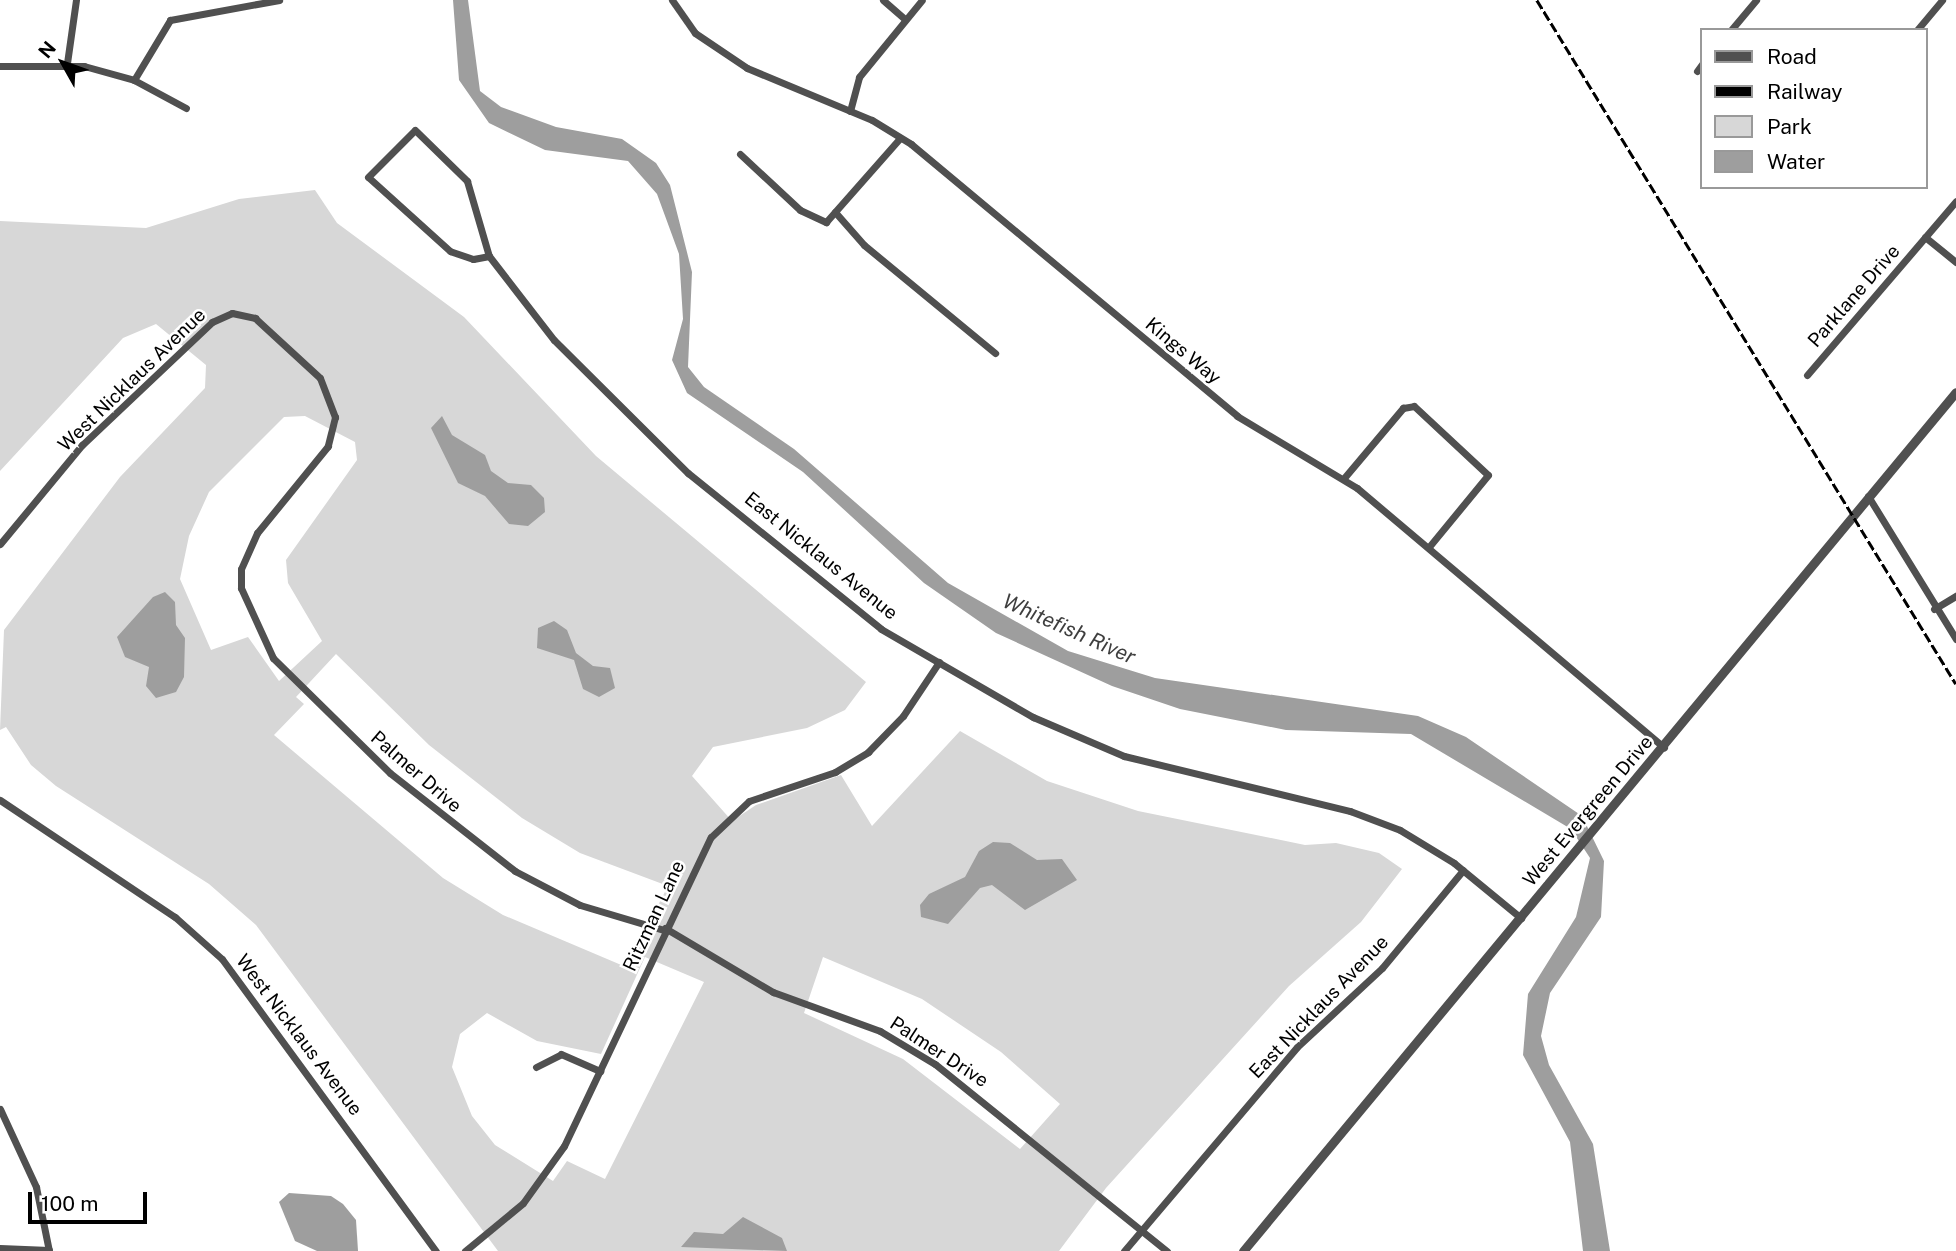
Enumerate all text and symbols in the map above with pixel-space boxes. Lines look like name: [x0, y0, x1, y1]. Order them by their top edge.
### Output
north arrow: [28, 28, 98, 98]
legend: [1700, 28, 1928, 189]
text: N: [34, 37, 60, 62]
text: Road: [1767, 44, 1817, 69]
text: Railway: [1767, 79, 1843, 104]
text: Park: [1767, 114, 1812, 139]
text: Water: [1767, 149, 1825, 174]
street label: Parklane Drive: [1803, 240, 1905, 352]
street label: West Nicklaus Avenue: [54, 304, 210, 456]
street label: Kings Way: [1140, 313, 1226, 389]
street label: East Nicklaus Avenue: [740, 487, 902, 625]
water label: Whitefish River: [999, 588, 1139, 670]
street label: Palmer Drive: [366, 726, 466, 818]
street label: West Evergreen Drive: [1518, 731, 1658, 891]
street label: Ritzman Lane: [618, 857, 690, 975]
street label: East Nicklaus Avenue: [1245, 931, 1393, 1083]
street label: West Nicklaus Avenue: [231, 950, 367, 1120]
street label: Palmer Drive: [885, 1012, 993, 1092]
scale bar: [32, 1178, 150, 1222]
text: 100 m: [41, 1191, 98, 1216]

